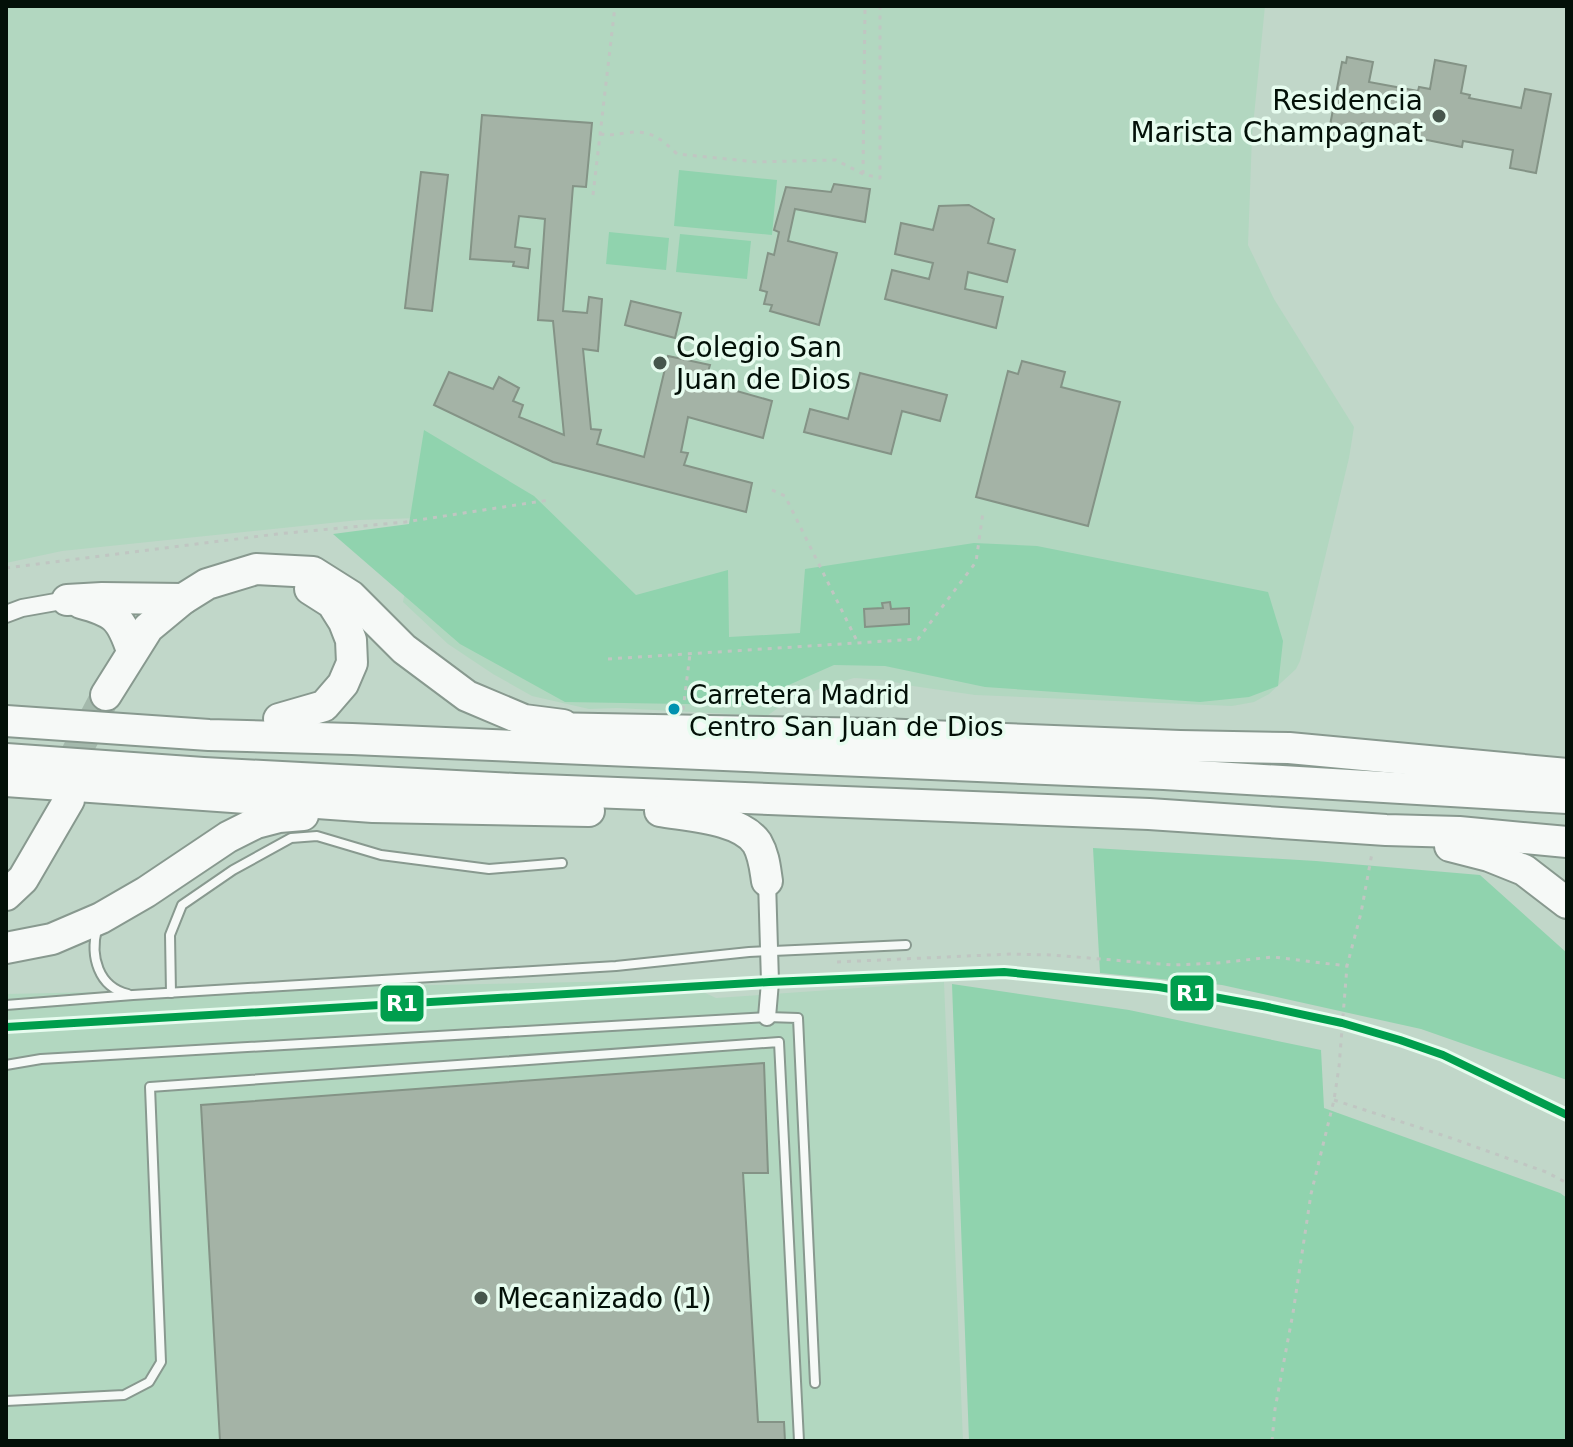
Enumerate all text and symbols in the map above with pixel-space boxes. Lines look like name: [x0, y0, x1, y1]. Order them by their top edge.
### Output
place label: Residencia Marista Champagnat: [1130, 84, 1423, 149]
marker: Residencia Marista Champagnat: [1430, 107, 1448, 125]
place label: Colegio San Juan de Dios: [674, 331, 851, 396]
marker: Colegio San Juan de Dios: [651, 354, 669, 372]
place label: Carretera Madrid Centro San Juan de Dios: [689, 680, 1004, 742]
marker: Carretera Madrid Centro San Juan de Dios: [666, 701, 682, 717]
line badge: R1: [1169, 974, 1215, 1012]
text: R1: [1176, 981, 1208, 1006]
line badge: R1: [379, 984, 425, 1023]
text: R1: [386, 991, 418, 1016]
place label: Mecanizado (1): [497, 1282, 712, 1315]
marker: Mecanizado (1): [472, 1289, 490, 1307]

